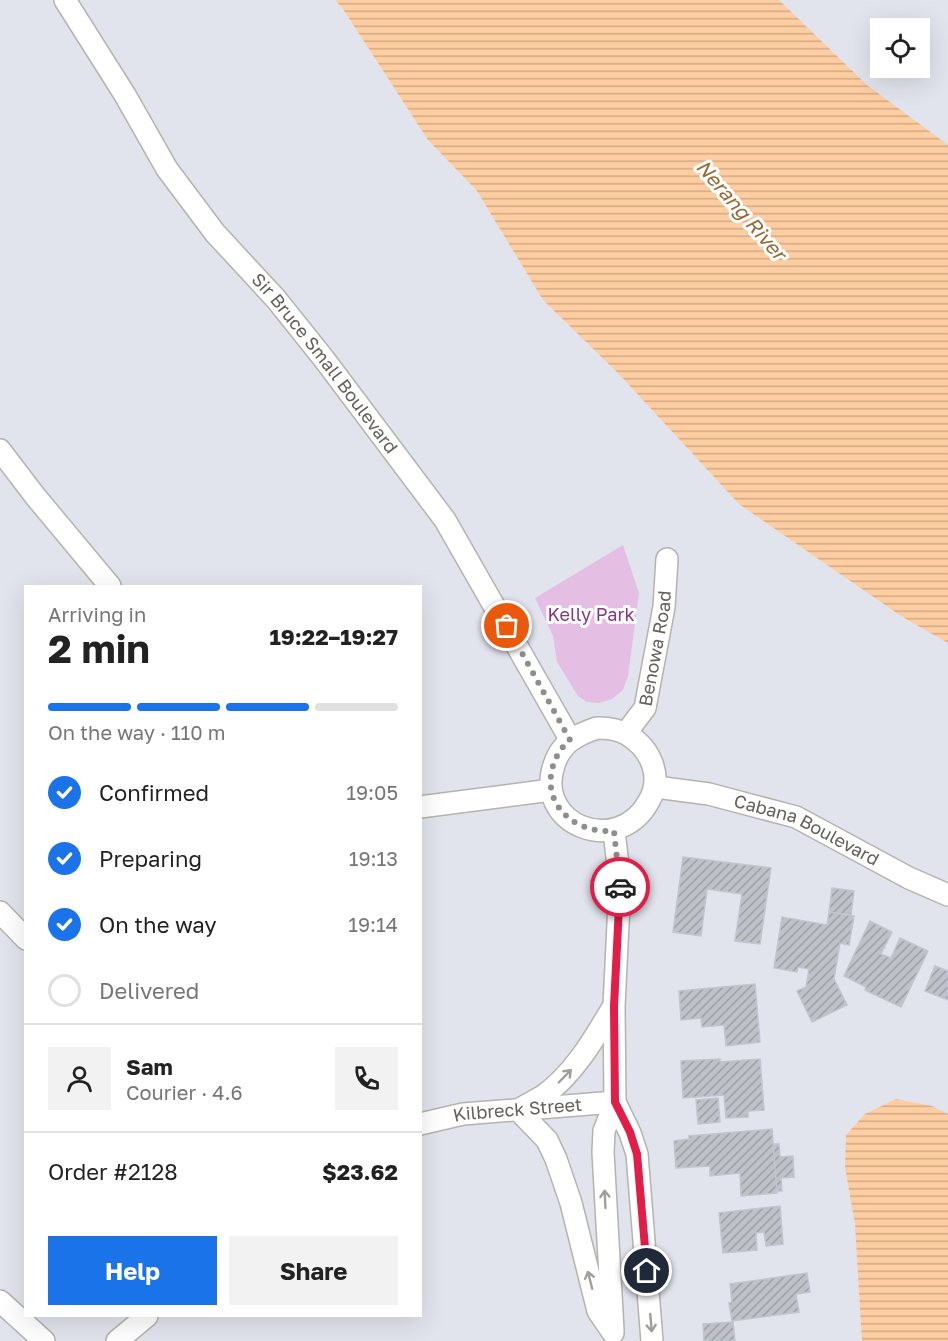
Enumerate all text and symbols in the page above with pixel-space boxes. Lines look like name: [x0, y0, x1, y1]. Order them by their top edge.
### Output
map controls: [870, 18, 930, 78]
button: locate: [870, 18, 930, 78]
water label: Nerang River: [691, 155, 794, 267]
street label: Sir Bruce Small Boulevard: [248, 268, 403, 457]
street label: Benowa Road: [634, 590, 675, 708]
pin: [481, 600, 532, 651]
text: Arriving in: [48, 602, 146, 626]
park label: Kelly Park: [547, 603, 635, 625]
icon: bag: [490, 609, 523, 642]
text: 19:22–19:27: [269, 623, 398, 650]
text: 2 min: [48, 625, 150, 672]
text: On the way · 110 m: [48, 720, 225, 744]
icon: check: [48, 776, 81, 809]
text: Confirmed: [99, 779, 209, 806]
text: 19:05: [346, 780, 398, 804]
street label: Cabana Boulevard: [732, 789, 883, 870]
icon: check: [48, 842, 81, 875]
text: Preparing: [99, 845, 202, 872]
text: 19:13: [349, 846, 398, 870]
courier: [590, 857, 650, 917]
icon: car: [604, 871, 637, 904]
icon: check: [48, 908, 81, 941]
text: On the way: [99, 911, 217, 938]
text: 19:14: [348, 912, 398, 936]
text: Delivered: [99, 977, 199, 1004]
button: person: [48, 1047, 111, 1110]
button: phone: [335, 1047, 398, 1110]
text: Sam: [126, 1053, 173, 1080]
one-way arrow: [557, 1068, 572, 1083]
text: Courier · 4.6: [126, 1080, 243, 1104]
street label: Kilbreck Street: [451, 1093, 583, 1126]
text: Order #2128: [48, 1158, 178, 1185]
text: $23.62: [322, 1158, 398, 1185]
one-way arrow: [600, 1189, 611, 1209]
button: Help: [48, 1236, 217, 1305]
button: Share: [229, 1236, 398, 1305]
pin: [621, 1245, 672, 1296]
icon: home: [630, 1254, 663, 1287]
one-way arrow: [583, 1271, 595, 1290]
one-way arrow: [646, 1313, 657, 1333]

